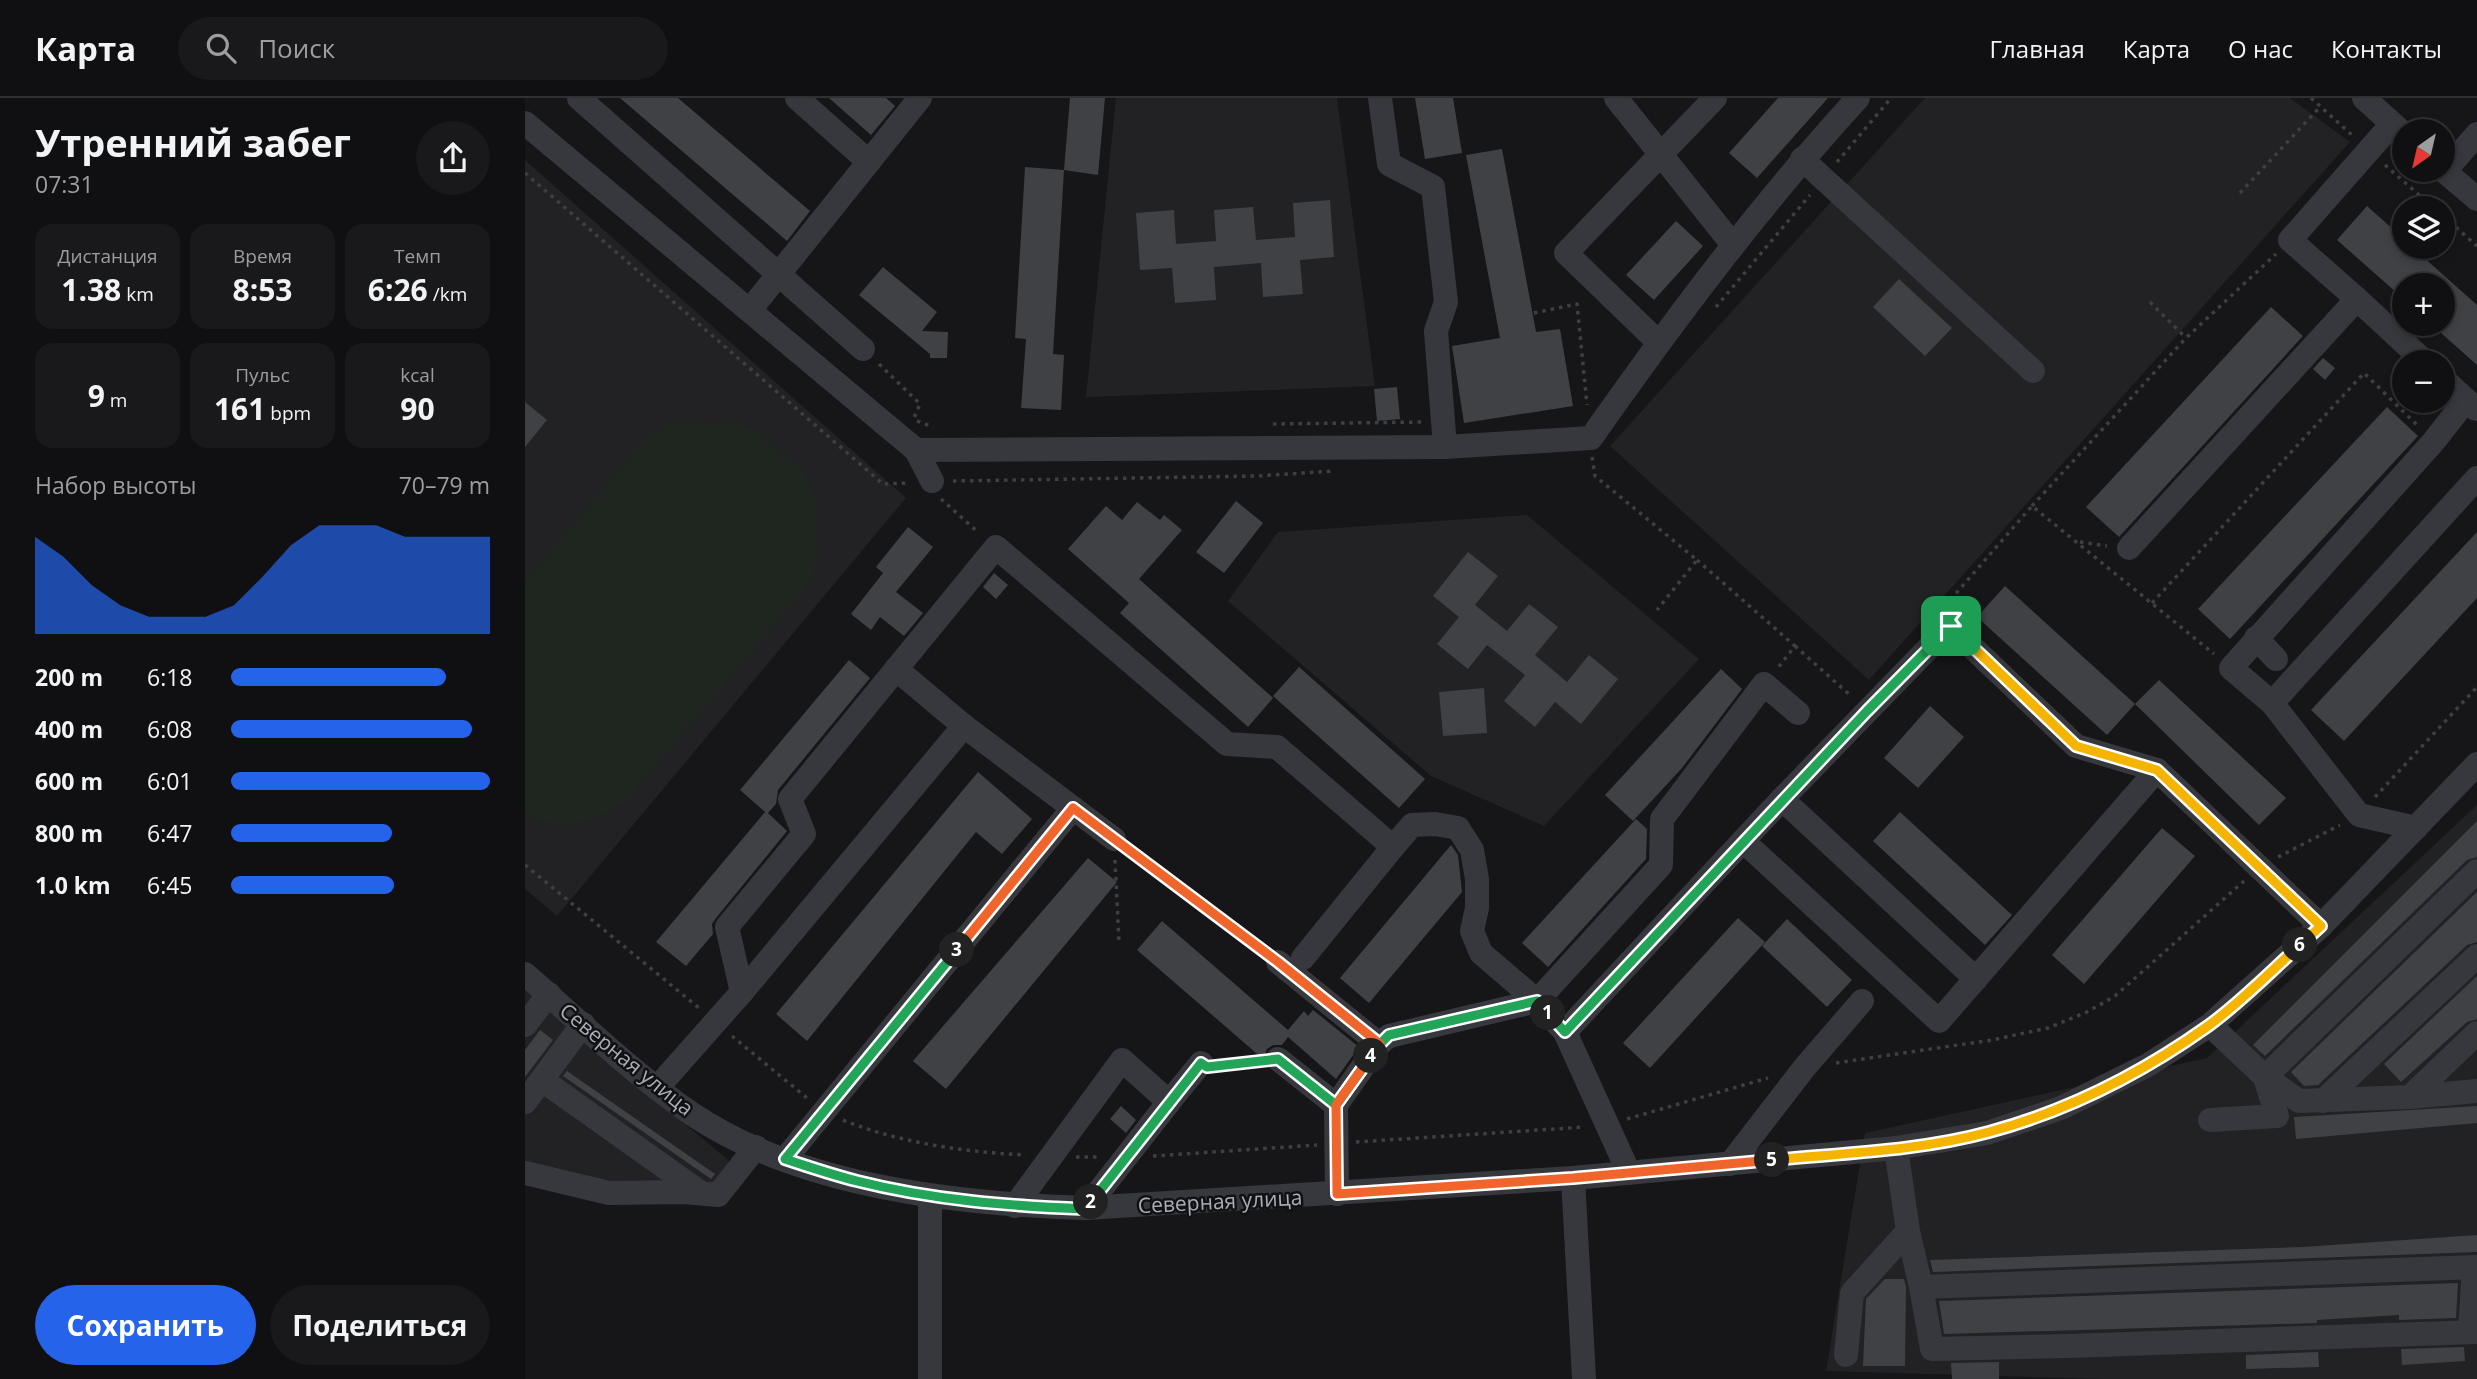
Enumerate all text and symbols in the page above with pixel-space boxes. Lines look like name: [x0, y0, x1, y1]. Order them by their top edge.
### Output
search box: [178, 17, 668, 80]
text: Карта: [35, 26, 136, 71]
icon: search: [202, 29, 240, 67]
text: Поиск: [258, 30, 335, 66]
text: Главная: [1990, 32, 2085, 65]
text: Карта: [2123, 32, 2190, 65]
text: О нас: [2228, 32, 2293, 65]
text: Контакты: [2331, 32, 2442, 65]
text: Утренний забег: [35, 116, 351, 168]
north arrow: [2392, 119, 2455, 182]
map controls: [2392, 119, 2455, 413]
button: share: [416, 121, 490, 195]
text: 07:31: [35, 168, 94, 200]
button: layers: [2392, 196, 2455, 259]
text: Дистанция: [57, 243, 158, 269]
text: Время: [233, 243, 292, 269]
text: Темп: [394, 243, 441, 269]
text: 1.38: [61, 269, 121, 310]
text: 8:53: [232, 269, 293, 310]
text: 6:26: [368, 269, 428, 310]
button: +: [2392, 273, 2455, 336]
text: km: [121, 281, 154, 307]
text: /km: [428, 281, 467, 307]
button: −: [2392, 350, 2455, 413]
text: Пульс: [235, 362, 290, 388]
text: kcal: [400, 362, 435, 388]
text: 9: [88, 375, 105, 416]
text: m: [105, 387, 127, 413]
text: 161: [214, 388, 265, 429]
text: 90: [400, 388, 435, 429]
text: bpm: [265, 400, 311, 426]
text: Набор высоты: [35, 469, 197, 501]
text: 70–79 m: [399, 469, 490, 501]
pin: [1921, 596, 1981, 656]
icon: arrive: [1932, 607, 1970, 645]
text: 200 m: [35, 661, 103, 693]
text: 6:18: [147, 661, 193, 693]
text: 400 m: [35, 713, 103, 745]
text: 6:08: [147, 713, 193, 745]
text: 600 m: [35, 765, 103, 797]
text: 6:01: [147, 765, 193, 797]
text: 800 m: [35, 817, 103, 849]
text: 6:47: [147, 817, 193, 849]
text: 1.0 km: [35, 869, 111, 901]
text: 6:45: [147, 869, 193, 901]
pin: 6: [2283, 928, 2317, 962]
text: 6: [2294, 931, 2305, 957]
pin: 3: [939, 932, 975, 968]
text: 3: [951, 936, 962, 962]
street label: Северная улица: [554, 996, 700, 1122]
pin: 1: [1531, 996, 1565, 1030]
text: 1: [1542, 999, 1553, 1025]
pin: 4: [1353, 1038, 1389, 1074]
text: 4: [1365, 1042, 1376, 1068]
pin: 5: [1755, 1142, 1789, 1178]
text: 5: [1766, 1146, 1777, 1172]
street label: Северная улица: [1137, 1183, 1303, 1219]
pin: 2: [1073, 1184, 1109, 1220]
text: 2: [1085, 1188, 1096, 1214]
button: Сохранить: [35, 1285, 256, 1365]
button: Поделиться: [270, 1285, 490, 1365]

